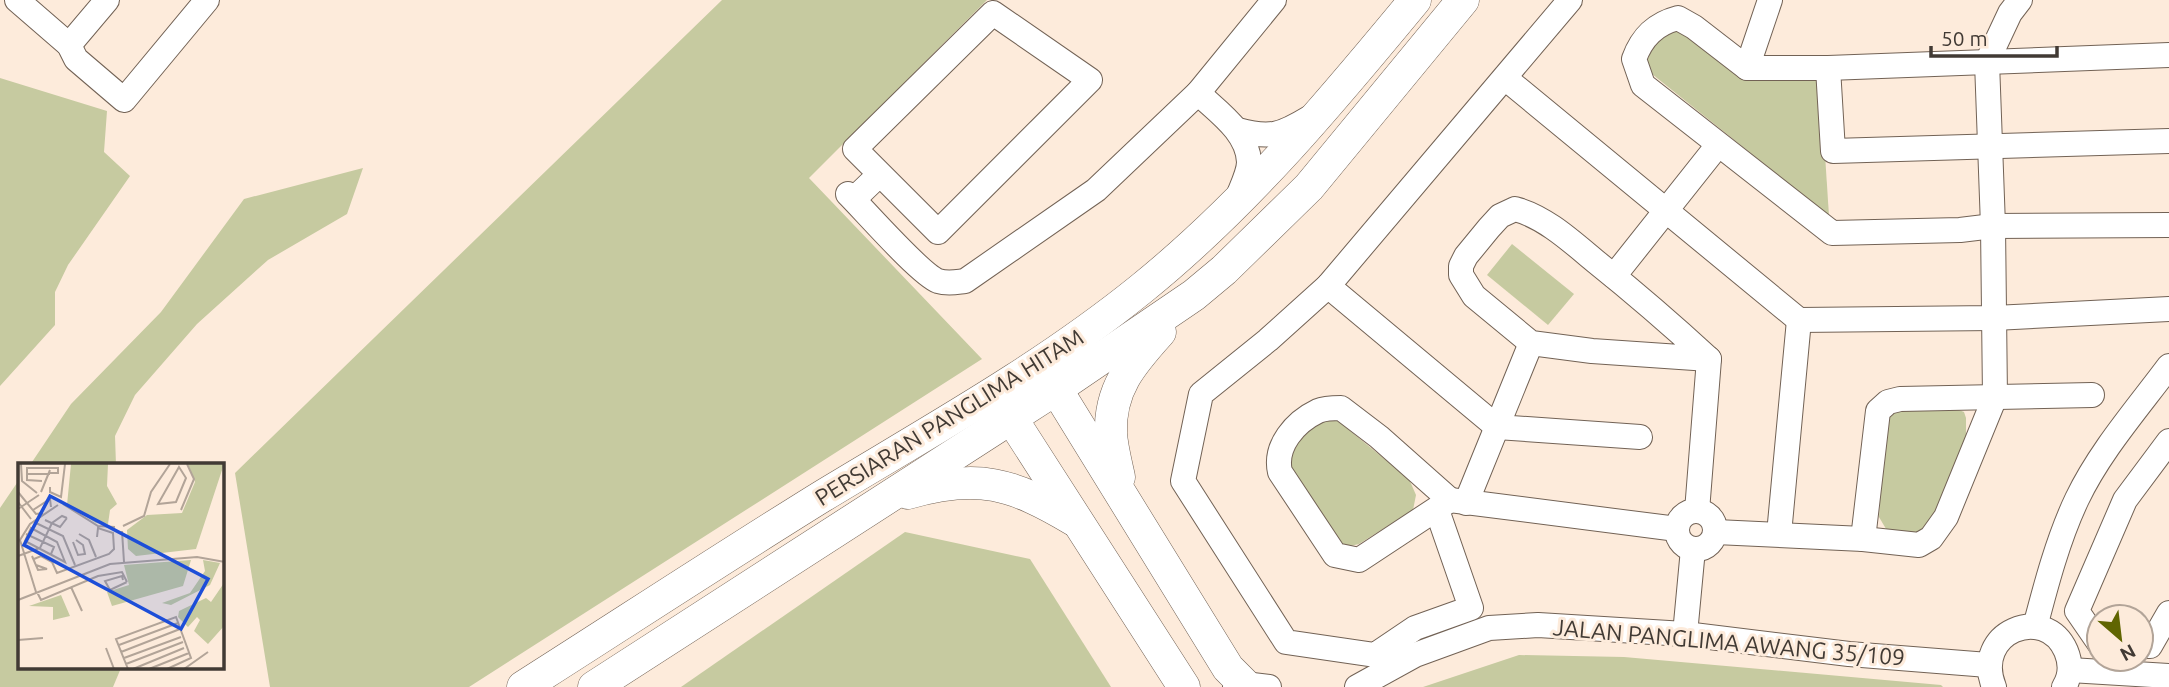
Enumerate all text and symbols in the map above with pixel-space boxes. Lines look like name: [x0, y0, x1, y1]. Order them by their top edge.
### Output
scale bar: [1931, 14, 2057, 58]
text: 50 m: [1941, 26, 1988, 50]
street label: PERSIARAN PANGLIMA HITAM: [810, 324, 1088, 510]
inset map: [18, 463, 224, 670]
north arrow: [2085, 603, 2155, 673]
street label: JALAN PANGLIMA AWANG 35/109: [1552, 614, 1906, 670]
text: N: [2117, 640, 2139, 666]

